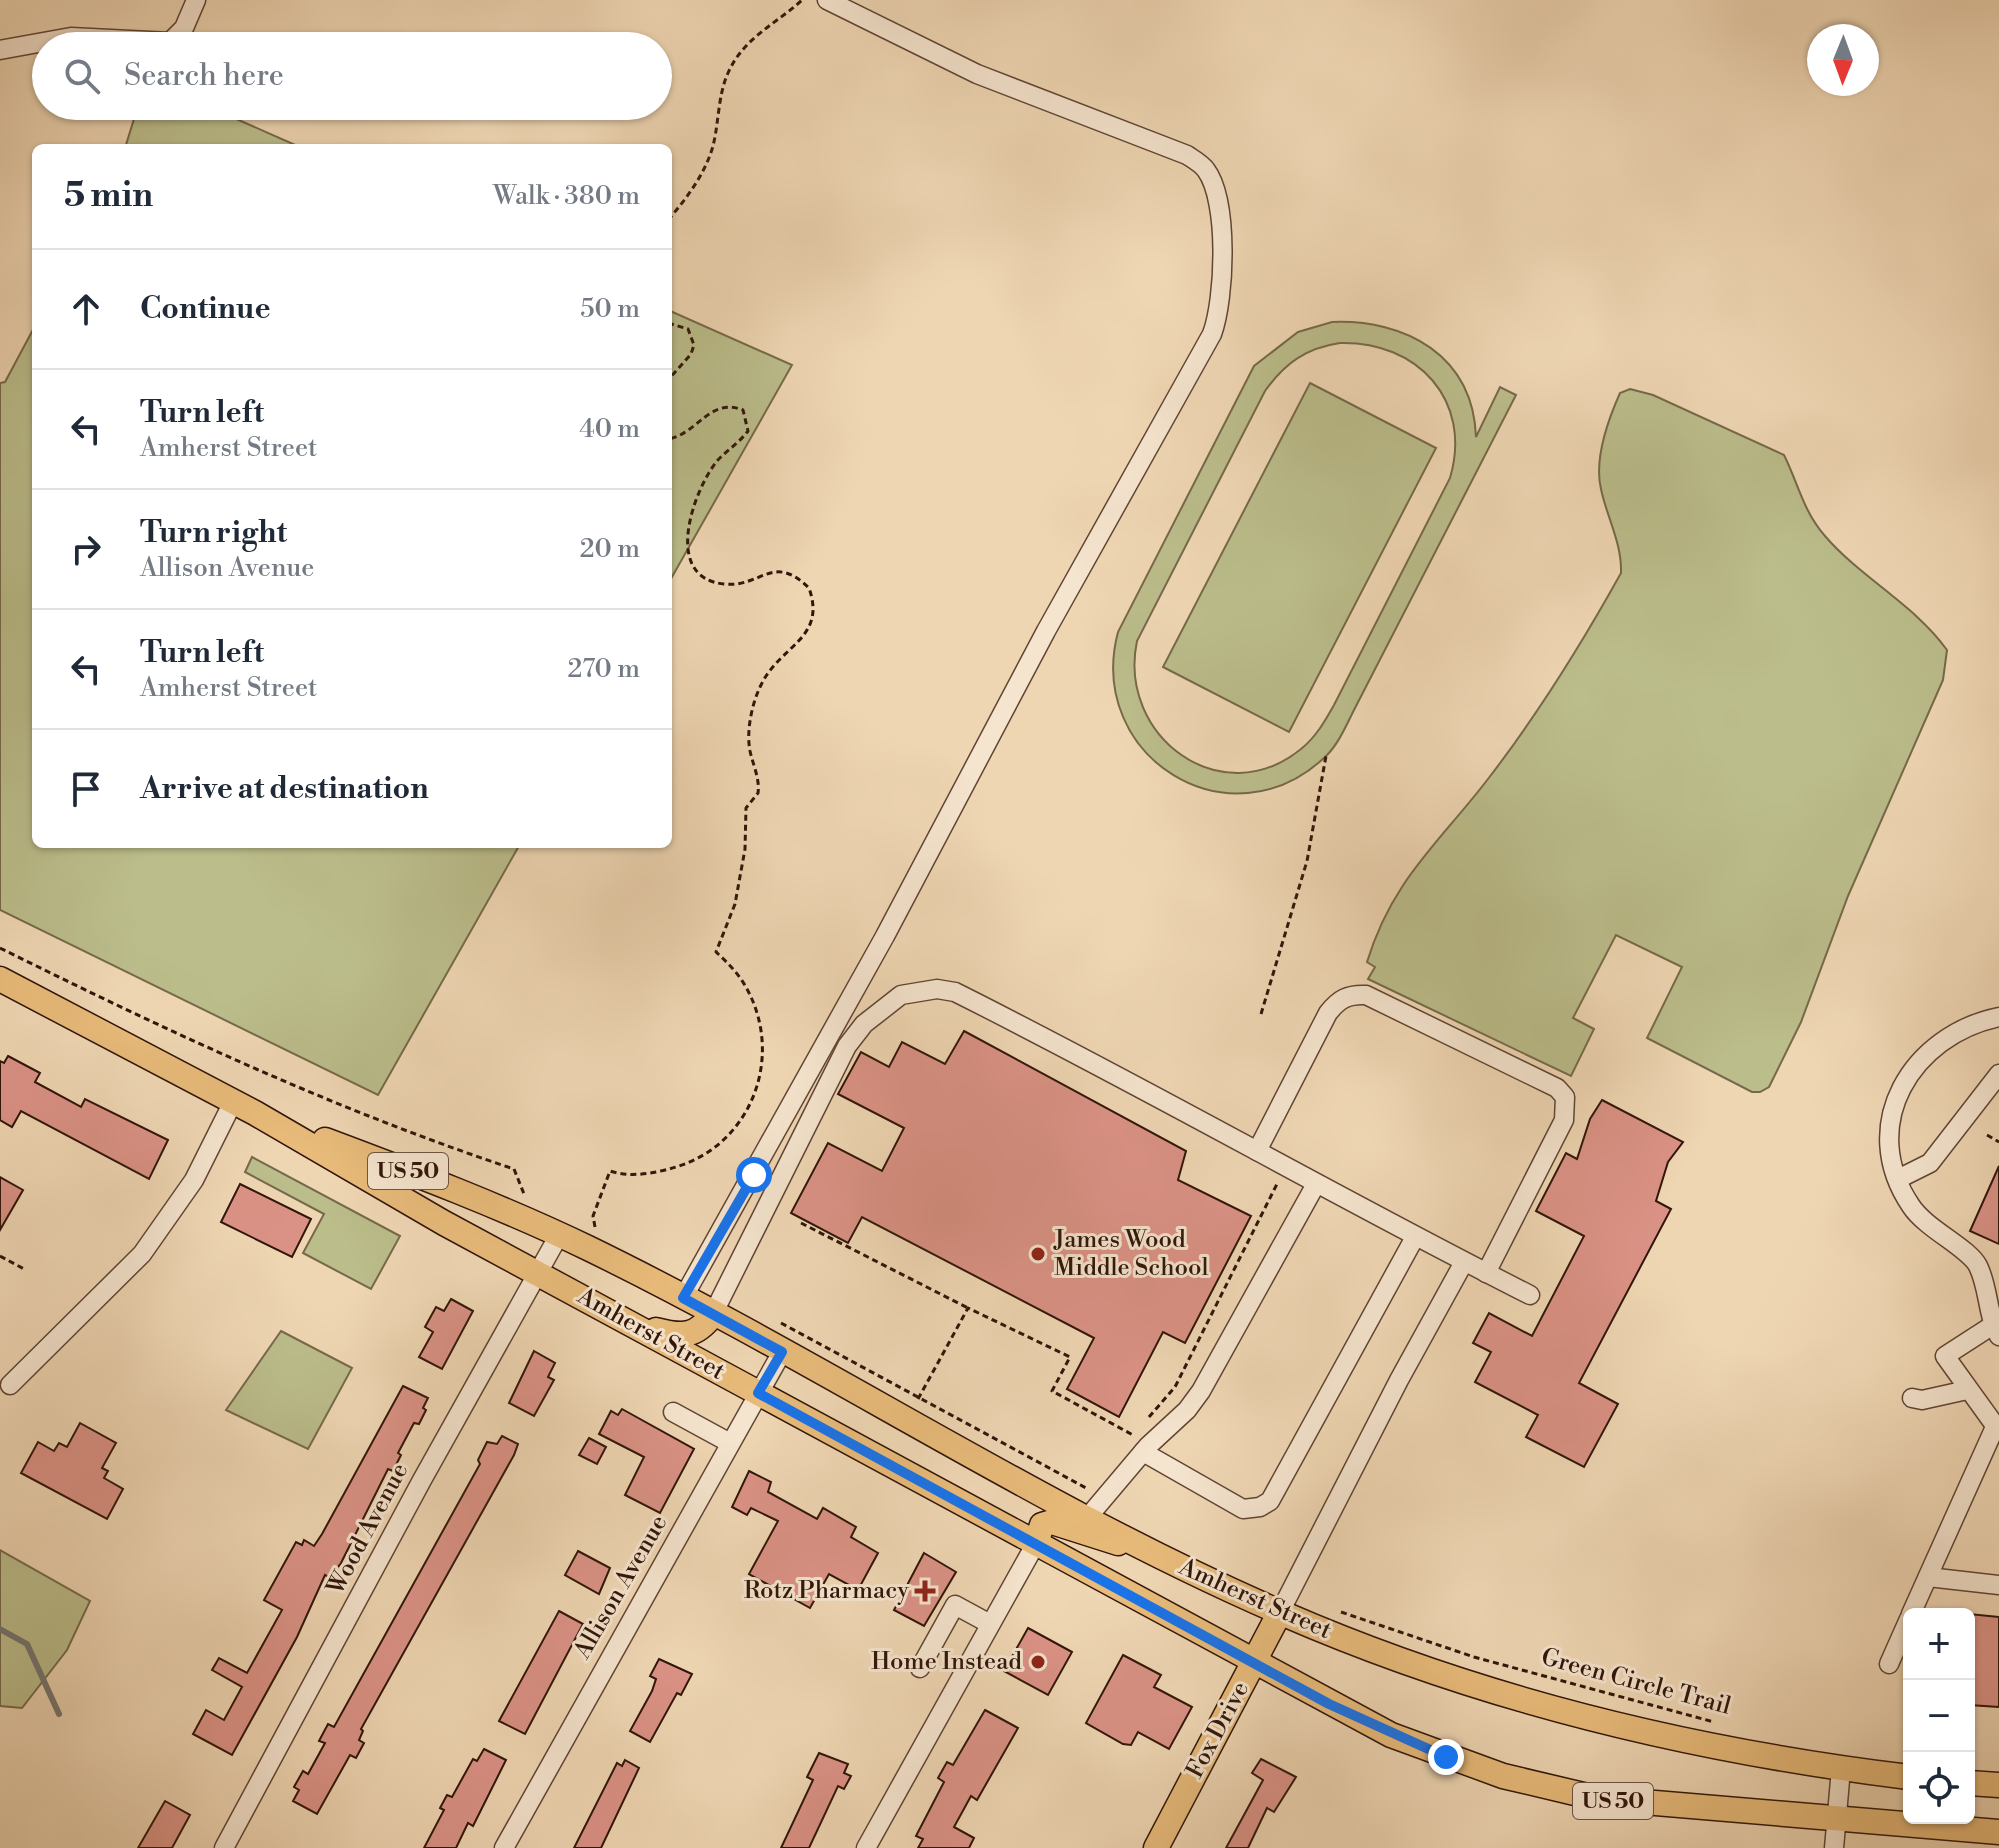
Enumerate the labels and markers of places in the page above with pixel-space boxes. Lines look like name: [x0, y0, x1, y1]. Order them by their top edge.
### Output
place label: James Wood Middle School: [1053, 1225, 1209, 1283]
marker: James Wood Middle School: [1029, 1245, 1047, 1263]
place label: Rotz Pharmacy: [744, 1576, 909, 1606]
marker: Rotz Pharmacy: [916, 1582, 934, 1600]
place label: Home Instead: [871, 1647, 1022, 1677]
marker: Home Instead: [1029, 1653, 1047, 1671]

